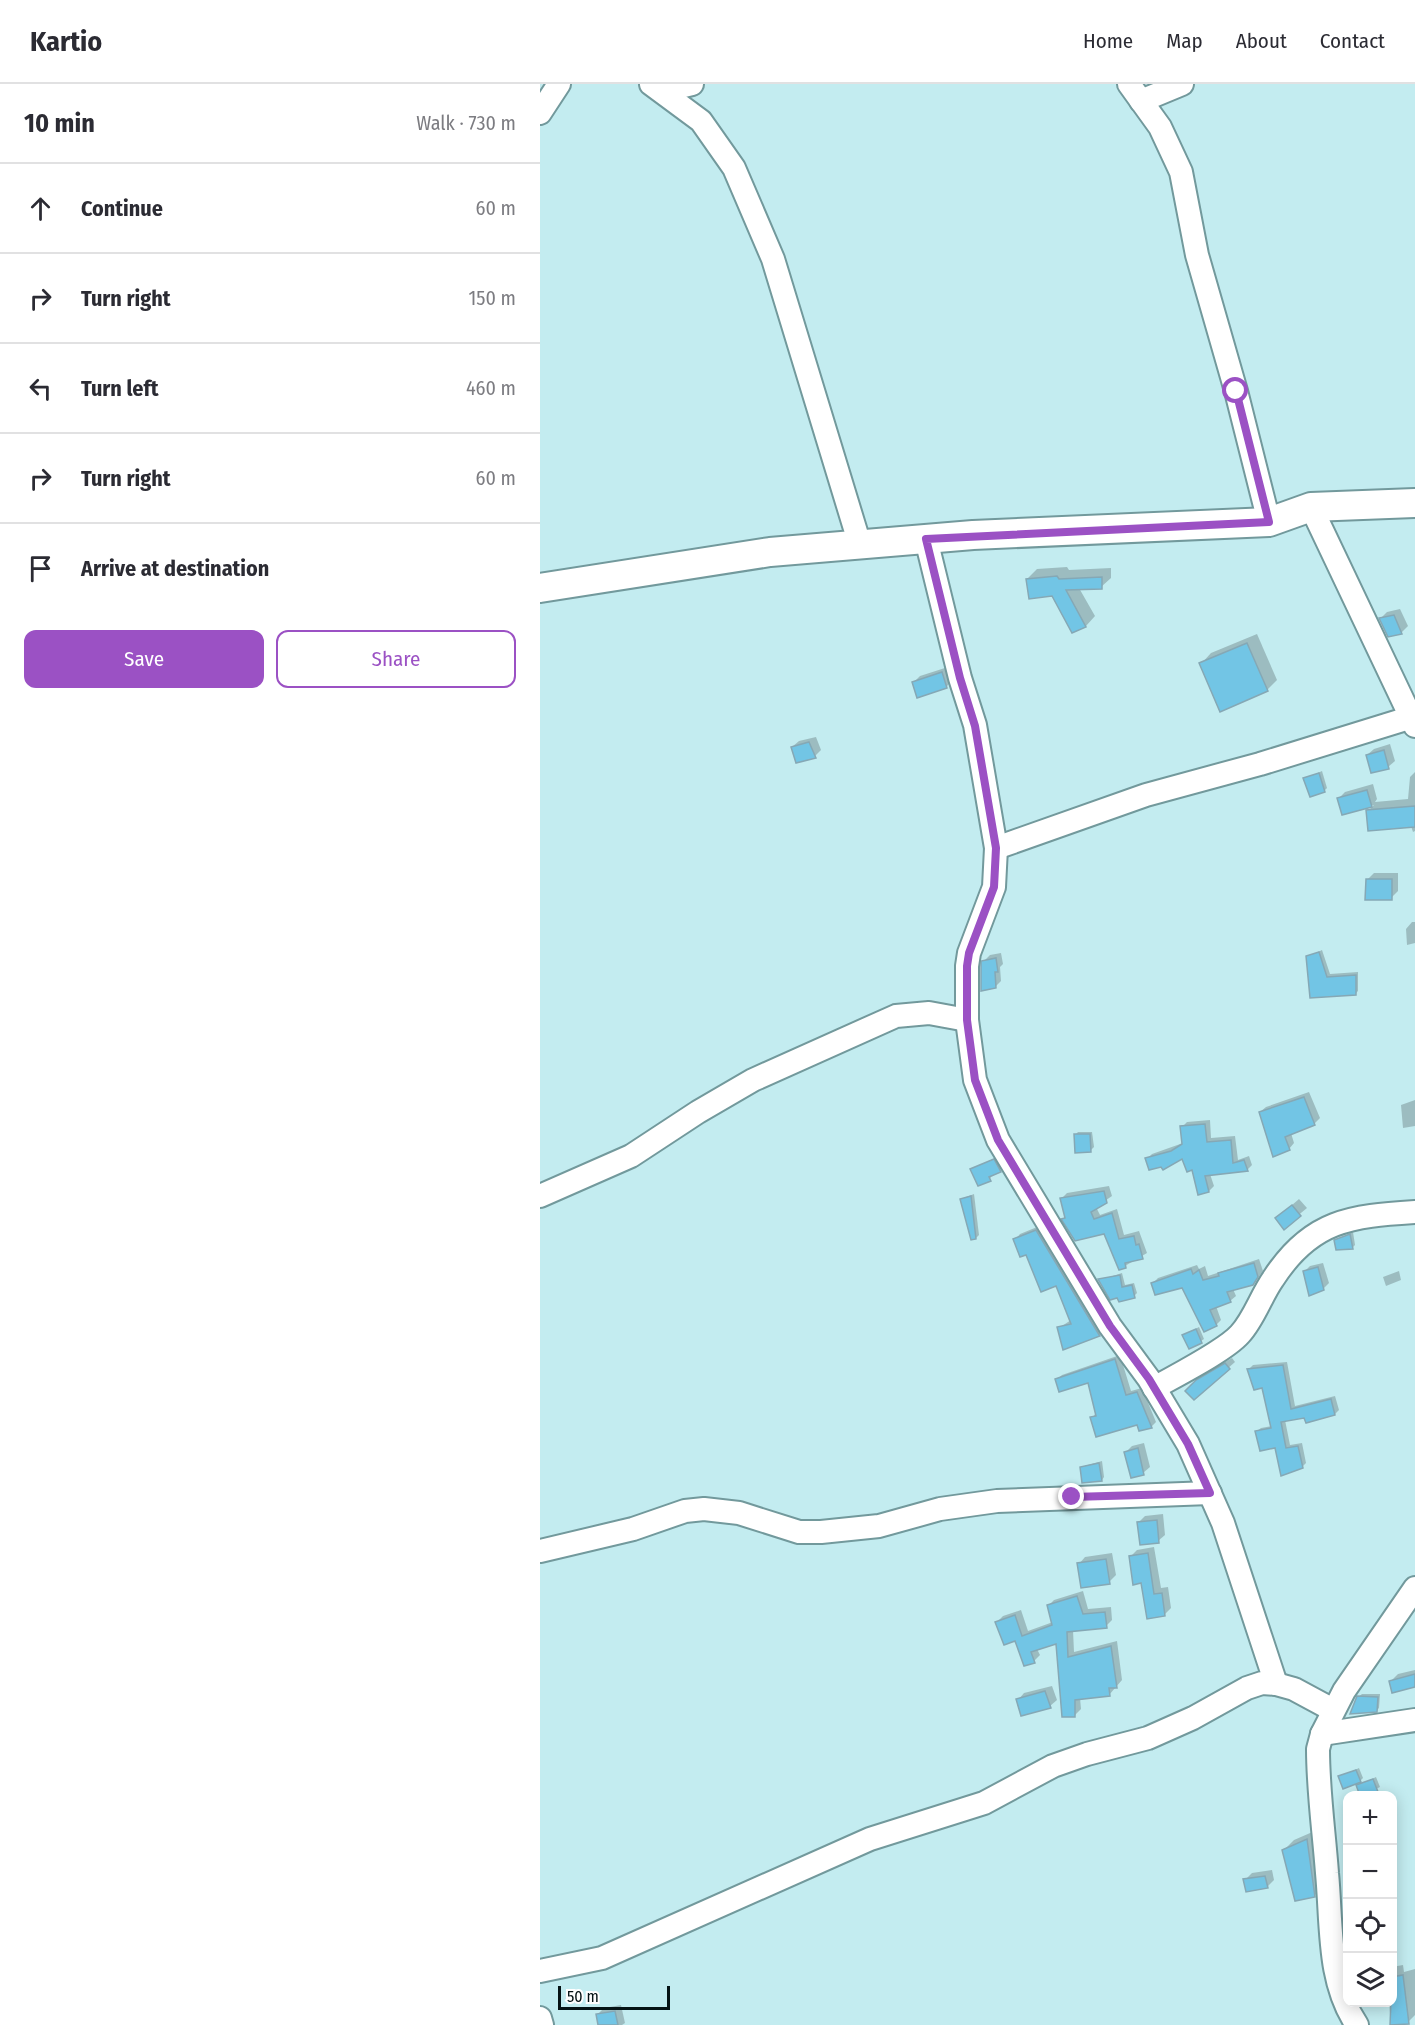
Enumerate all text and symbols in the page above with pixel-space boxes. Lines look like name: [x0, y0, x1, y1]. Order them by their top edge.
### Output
text: Kartio: [30, 25, 102, 58]
text: Home: [1083, 28, 1133, 54]
text: Map: [1166, 28, 1203, 54]
text: About: [1236, 28, 1287, 54]
text: Contact: [1320, 28, 1385, 54]
text: 10 min: [24, 108, 95, 139]
text: Walk · 730 m: [416, 111, 516, 135]
icon: ahead: [24, 192, 57, 225]
text: Continue: [81, 195, 163, 222]
text: 60 m: [476, 196, 516, 220]
icon: right: [24, 282, 57, 315]
text: Turn right: [81, 285, 170, 312]
text: 150 m: [469, 286, 516, 310]
icon: left: [24, 372, 57, 405]
text: Turn left: [81, 375, 159, 402]
text: 460 m: [466, 376, 516, 400]
route start: [1222, 377, 1248, 403]
icon: right: [24, 462, 57, 495]
text: Turn right: [81, 465, 170, 492]
text: 60 m: [476, 466, 516, 490]
icon: arrive: [24, 552, 57, 585]
text: Arrive at destination: [81, 555, 269, 582]
button: Save: [24, 630, 264, 688]
button: Share: [276, 630, 516, 688]
route end: [1058, 1483, 1084, 1509]
map controls: [1343, 1791, 1397, 2007]
button: +: [1343, 1791, 1397, 1845]
button: −: [1343, 1845, 1397, 1899]
button: locate: [1343, 1899, 1397, 1953]
button: layers: [1343, 1953, 1397, 2007]
scale bar: [558, 1983, 670, 2010]
text: 50 m: [567, 1987, 599, 2006]

